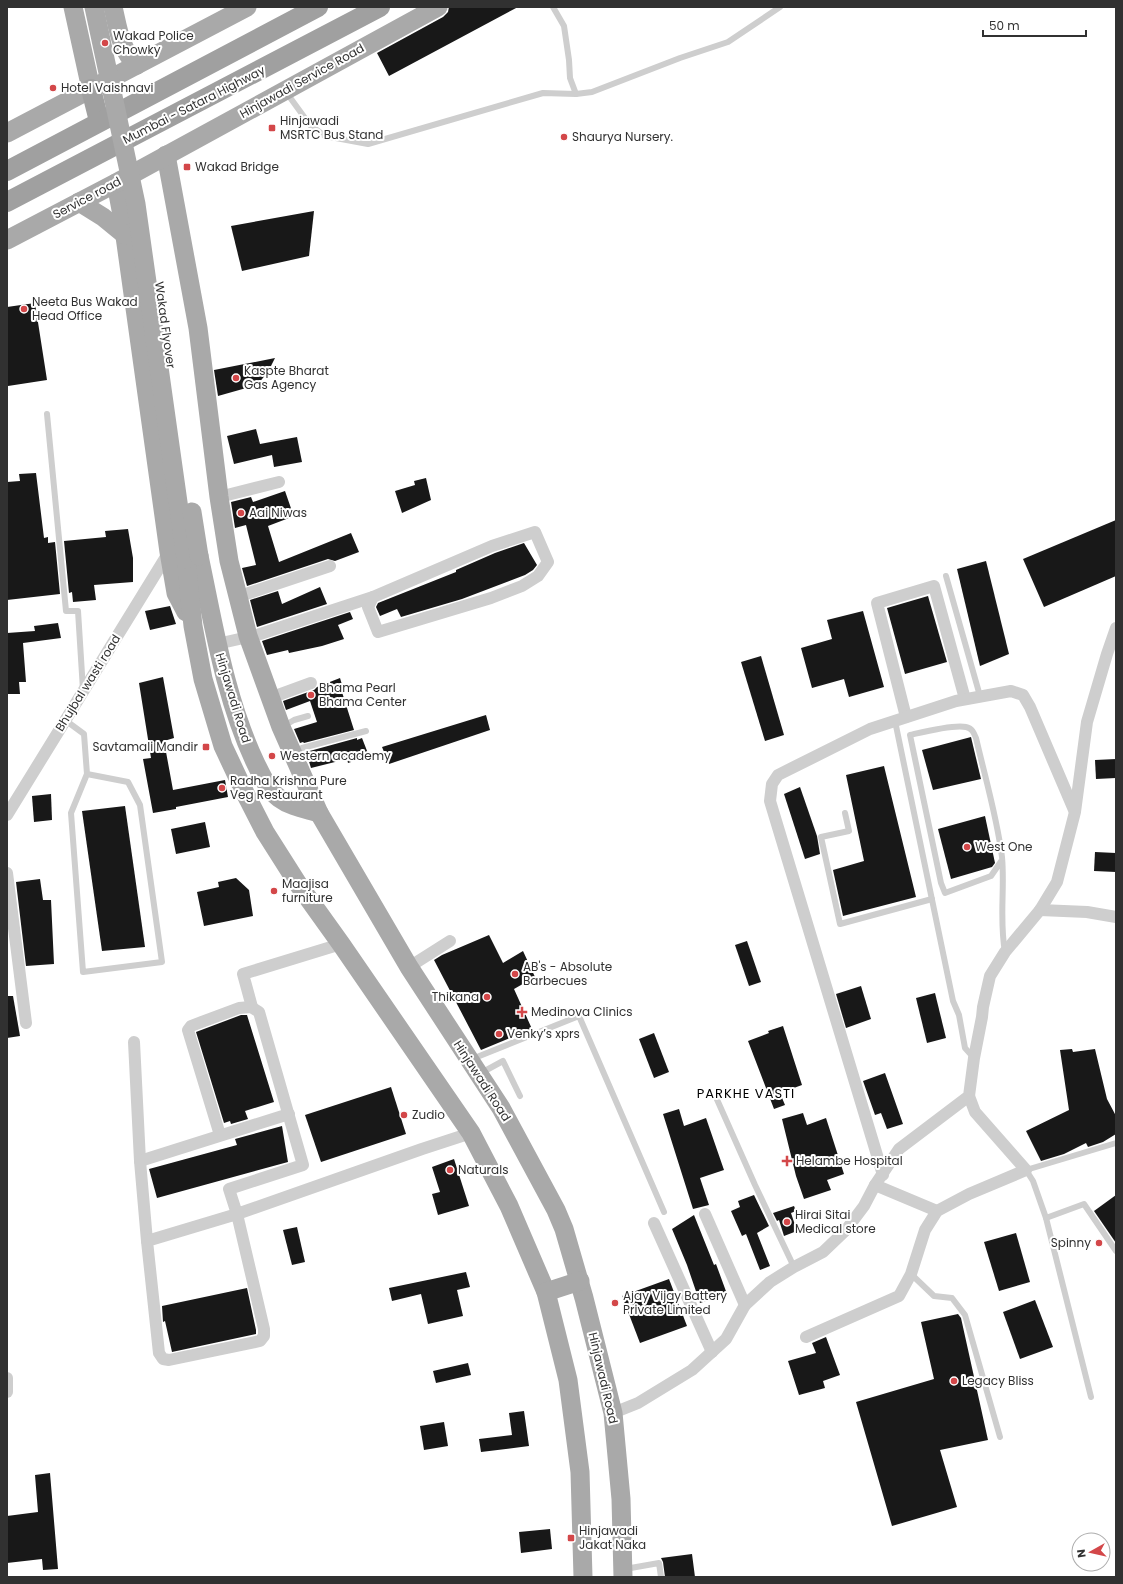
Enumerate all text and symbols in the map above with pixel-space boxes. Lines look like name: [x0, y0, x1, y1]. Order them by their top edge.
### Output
scale bar: [983, 12, 1086, 38]
text: 50 m: [989, 17, 1020, 34]
place label: Wakad Police Chowky: [113, 27, 194, 58]
marker: Wakad Police Chowky: [100, 38, 110, 48]
street label: Hinjawadi Service Road: [236, 39, 367, 122]
street label: Mumbai - Satara Highway: [120, 61, 268, 148]
place label: Hotel Vaishnavi: [61, 79, 154, 96]
marker: Hotel Vaishnavi: [48, 83, 58, 93]
place label: Hinjawadi MSRTC Bus Stand: [280, 112, 383, 143]
marker: Hinjawadi MSRTC Bus Stand: [267, 123, 277, 133]
place label: Shaurya Nursery.: [572, 128, 673, 145]
marker: Shaurya Nursery.: [559, 132, 569, 142]
place label: Wakad Bridge: [195, 158, 279, 175]
marker: Wakad Bridge: [182, 162, 192, 172]
street label: Service road: [50, 172, 124, 223]
street label: Wakad Flyover: [151, 280, 180, 370]
place label: Neeta Bus Wakad Head Office: [32, 293, 138, 324]
marker: Neeta Bus Wakad Head Office: [19, 304, 29, 314]
place label: Kaspte Bharat Gas Agency: [244, 362, 329, 393]
marker: Kaspte Bharat Gas Agency: [231, 373, 241, 383]
place label: Aai Niwas: [249, 504, 307, 521]
marker: Aai Niwas: [236, 508, 246, 518]
street label: Bhujbal wasti road: [51, 631, 124, 734]
street label: Hinjawadi Road: [212, 651, 255, 745]
place label: Bhama Pearl Bhama Center: [319, 679, 407, 710]
marker: Bhama Pearl Bhama Center: [306, 690, 316, 700]
place label: Savtamali Mandir: [92, 738, 199, 755]
marker: Savtamali Mandir: [201, 742, 211, 752]
place label: Western academy: [280, 747, 391, 764]
marker: Western academy: [267, 751, 277, 761]
place label: Radha Krishna Pure Veg Restaurant: [230, 772, 347, 803]
marker: Radha Krishna Pure Veg Restaurant: [217, 783, 227, 793]
place label: West One: [975, 838, 1033, 855]
marker: West One: [962, 842, 972, 852]
place label: Maajisa furniture: [282, 875, 333, 906]
marker: Maajisa furniture: [269, 886, 279, 896]
place label: AB's - Absolute Barbecues: [523, 958, 612, 989]
marker: AB's - Absolute Barbecues: [510, 969, 520, 979]
place label: Thikana: [432, 988, 479, 1005]
marker: Thikana: [482, 992, 492, 1002]
place label: Medinova Clinics: [531, 1003, 633, 1020]
marker: Medinova Clinics: [516, 1006, 528, 1018]
place label: Venky’s xprs: [507, 1025, 580, 1042]
marker: Venky’s xprs: [494, 1029, 504, 1039]
street label: Hinjawadi Road: [450, 1037, 515, 1125]
district label: PARKHE VASTI: [697, 1084, 795, 1103]
place label: Zudio: [412, 1106, 445, 1123]
marker: Zudio: [399, 1110, 409, 1120]
place label: Helambe Hospital: [796, 1152, 903, 1169]
marker: Helambe Hospital: [781, 1155, 793, 1167]
place label: Naturals: [458, 1161, 508, 1178]
marker: Naturals: [445, 1165, 455, 1175]
place label: Hirai Sitai Medical store: [795, 1206, 876, 1237]
marker: Hirai Sitai Medical store: [782, 1217, 792, 1227]
place label: Spinny: [1051, 1234, 1091, 1251]
marker: Spinny: [1094, 1238, 1104, 1248]
place label: Ajay Vijay Battery Private Limited: [623, 1287, 727, 1318]
marker: Ajay Vijay Battery Private Limited: [610, 1298, 620, 1308]
street label: Hinjawadi Road: [585, 1330, 622, 1425]
place label: Legacy Bliss: [962, 1372, 1034, 1389]
marker: Legacy Bliss: [949, 1376, 959, 1386]
place label: Hinjawadi Jakat Naka: [579, 1522, 646, 1553]
north arrow: [1071, 1532, 1111, 1572]
marker: Hinjawadi Jakat Naka: [566, 1533, 576, 1543]
text: N: [1073, 1548, 1090, 1559]

